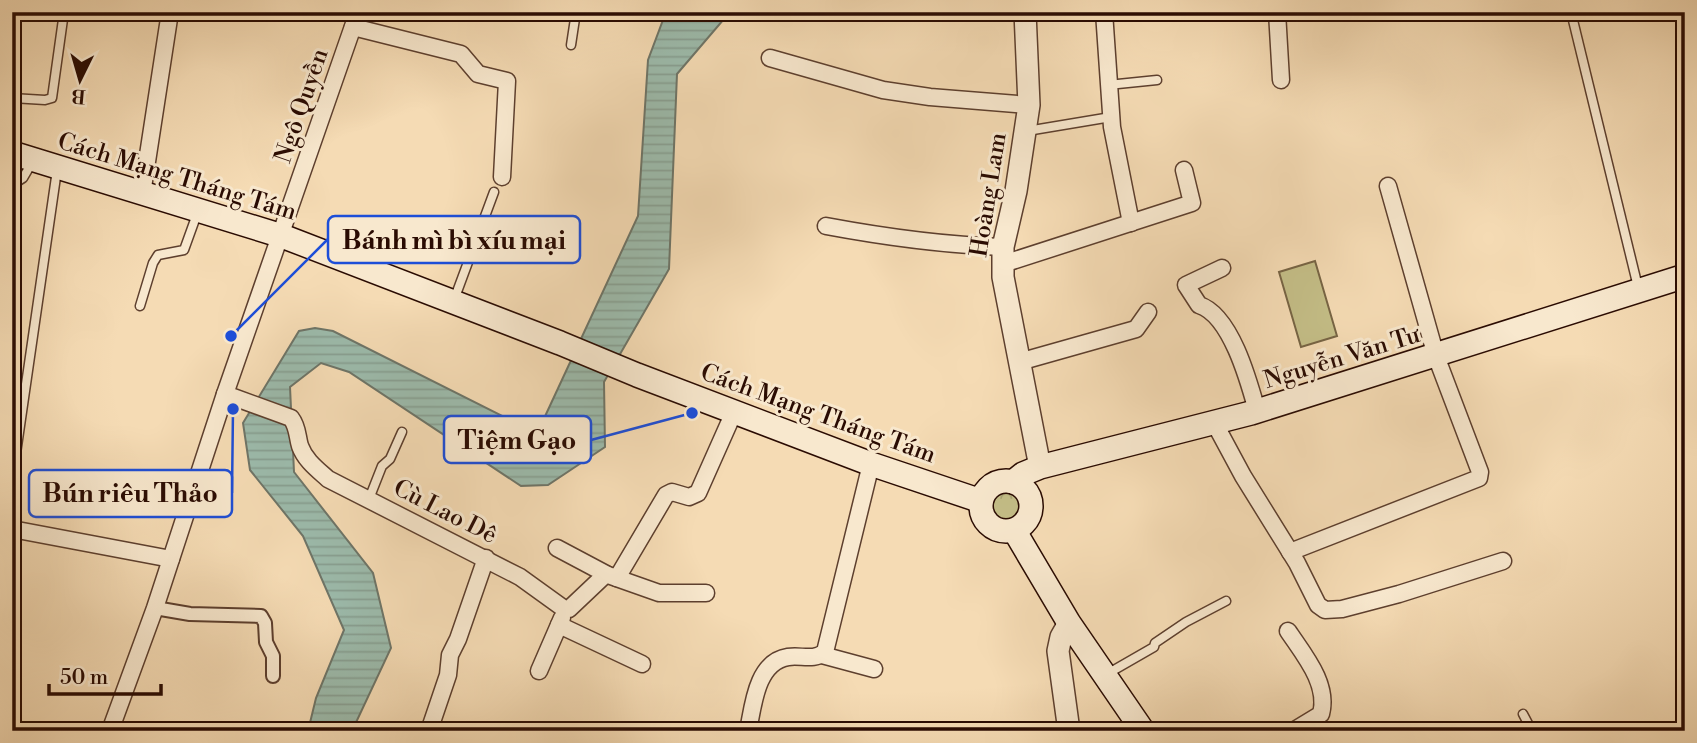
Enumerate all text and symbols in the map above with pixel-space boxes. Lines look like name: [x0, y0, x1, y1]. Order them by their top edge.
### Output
street label: Ngô Quyền: [268, 45, 336, 167]
north arrow: [46, 46, 116, 116]
text: B: [70, 83, 87, 109]
street label: Cách Mạng Tháng Tám: [54, 126, 300, 228]
street label: Hoàng Lam: [964, 131, 1014, 259]
callout: Bánh mì bì xíu mại: [328, 216, 580, 263]
text: Bánh mì bì xíu mại: [342, 225, 566, 257]
street label: Nguyễn Văn Tư: [1260, 320, 1424, 396]
street label: Cách Mạng Tháng Tám: [696, 357, 940, 471]
callout: Tiệm Gạo: [444, 416, 591, 463]
text: Tiệm Gạo: [458, 425, 576, 457]
callout: Bún riêu Thảo: [29, 470, 232, 517]
street label: Cù Lao Dê: [388, 473, 502, 551]
text: Bún riêu Thảo: [42, 478, 218, 510]
scale bar: [49, 652, 161, 696]
text: 50 m: [60, 665, 108, 691]

